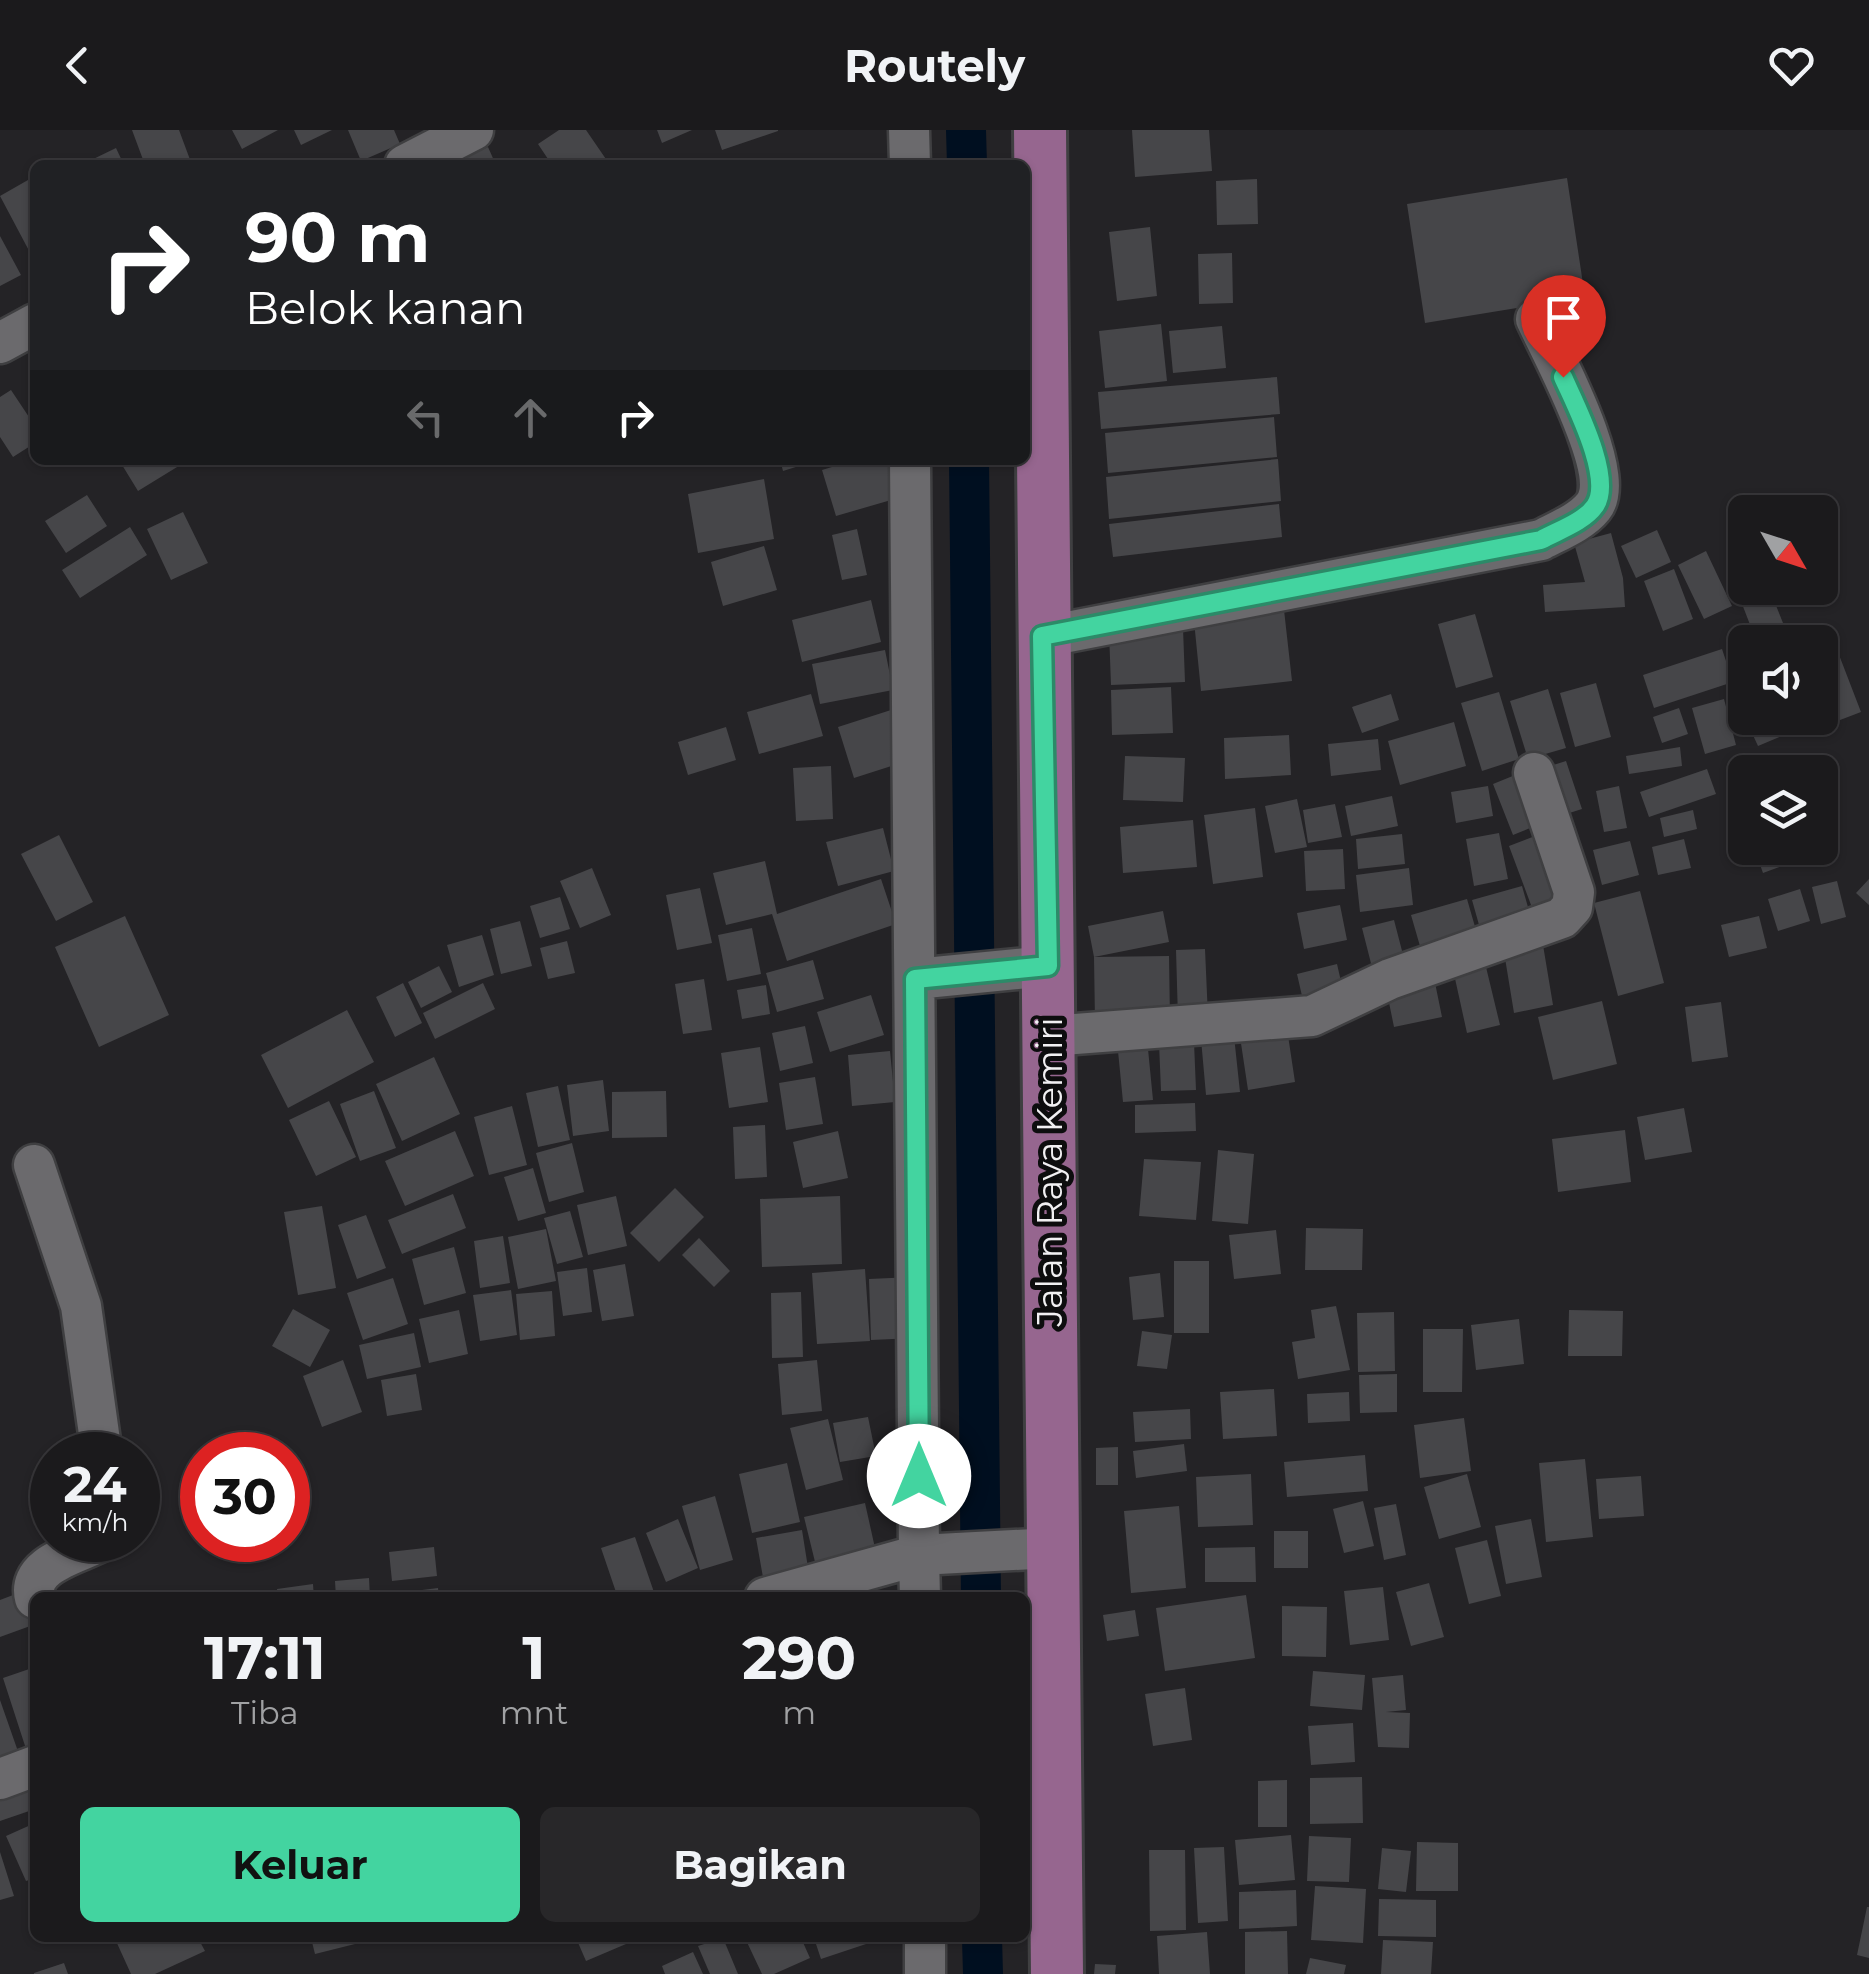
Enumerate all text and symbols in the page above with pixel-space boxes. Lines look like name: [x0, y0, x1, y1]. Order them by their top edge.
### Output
icon: back: [50, 38, 105, 93]
text: Routely: [844, 38, 1025, 93]
icon: heart: [1764, 38, 1819, 93]
text: 90 m: [245, 194, 430, 280]
icon: right: [80, 200, 210, 330]
pin: [1521, 275, 1606, 378]
text: Belok kanan: [245, 280, 526, 335]
icon: arrive: [1536, 290, 1591, 345]
icon: left: [398, 390, 453, 445]
icon: ahead: [503, 390, 558, 445]
icon: right: [608, 390, 663, 445]
north arrow: [1728, 495, 1838, 605]
map controls: [1728, 495, 1838, 865]
button: sound: [1728, 625, 1838, 735]
button: layers: [1728, 755, 1838, 865]
street label: Jalan Raya Kemiri: [1028, 1017, 1071, 1328]
position arrow: [867, 1424, 971, 1528]
speed limit sign: 30: [180, 1432, 310, 1562]
text: 24: [63, 1454, 127, 1515]
text: km/h: [62, 1507, 128, 1537]
text: 17:11: [204, 1621, 326, 1694]
text: 1: [522, 1621, 546, 1694]
text: 290: [742, 1621, 856, 1694]
text: Tiba: [231, 1693, 299, 1732]
text: mnt: [500, 1693, 568, 1732]
text: m: [782, 1693, 816, 1732]
button: Keluar: [80, 1807, 520, 1922]
button: Bagikan: [540, 1807, 980, 1922]

